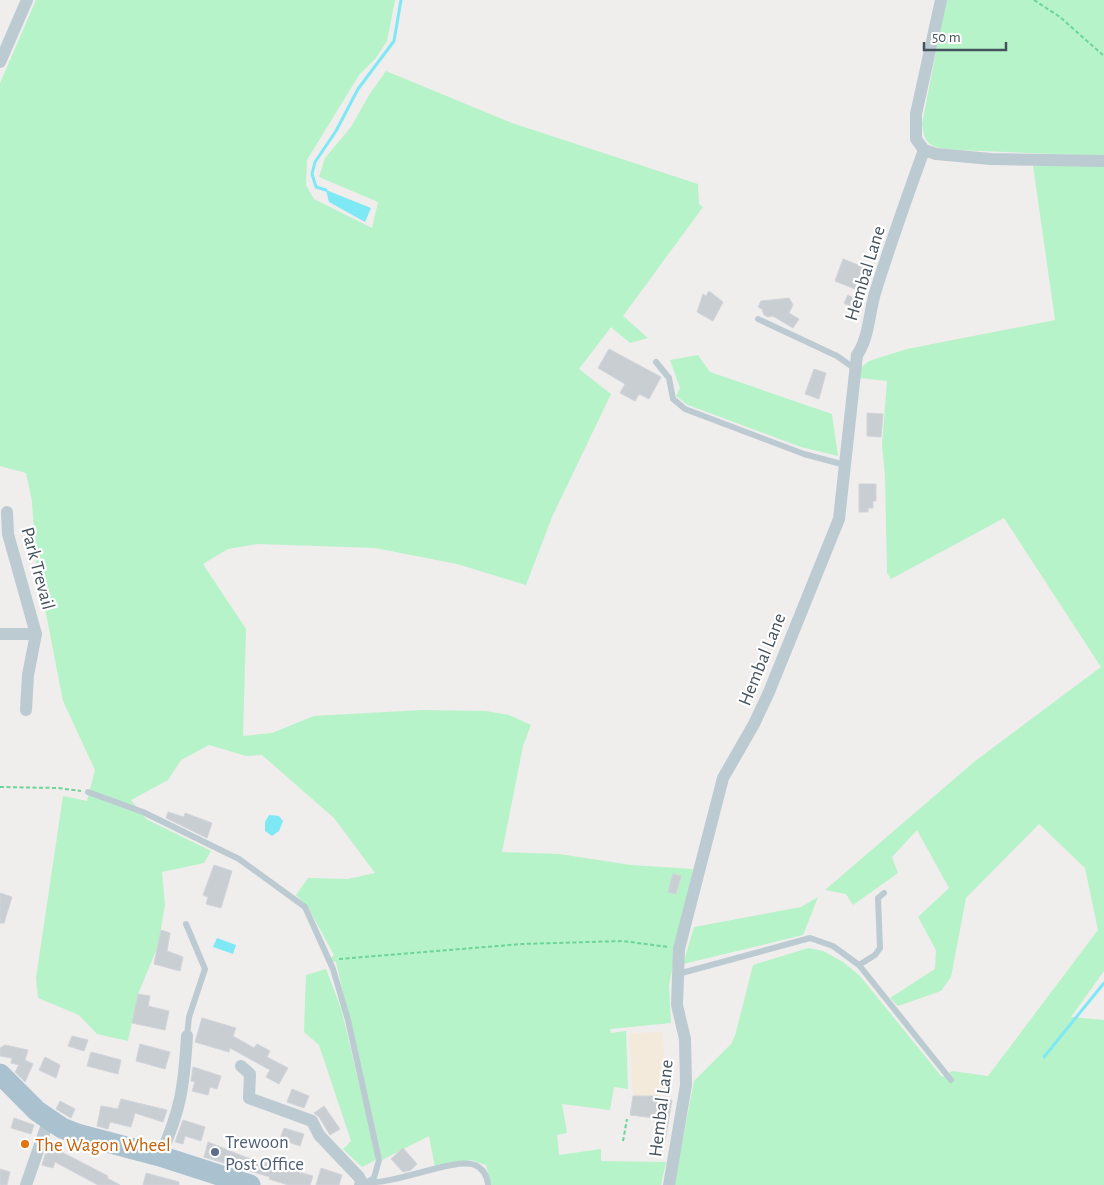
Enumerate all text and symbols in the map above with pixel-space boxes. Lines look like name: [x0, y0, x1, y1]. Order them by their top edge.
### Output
scale bar: [924, 20, 1006, 52]
text: 50 m: [932, 30, 961, 45]
street label: Hembal Lane: [842, 224, 889, 323]
street label: Park Trevail: [17, 525, 58, 612]
street label: Hembal Lane: [735, 611, 790, 709]
street label: Hembal Lane: [646, 1058, 677, 1158]
place label: Trewoon Post Office: [225, 1133, 304, 1174]
place label: The Wagon Wheel: [35, 1136, 171, 1155]
marker: The Wagon Wheel: [19, 1138, 31, 1150]
marker: Trewoon Post Office: [209, 1146, 221, 1158]

